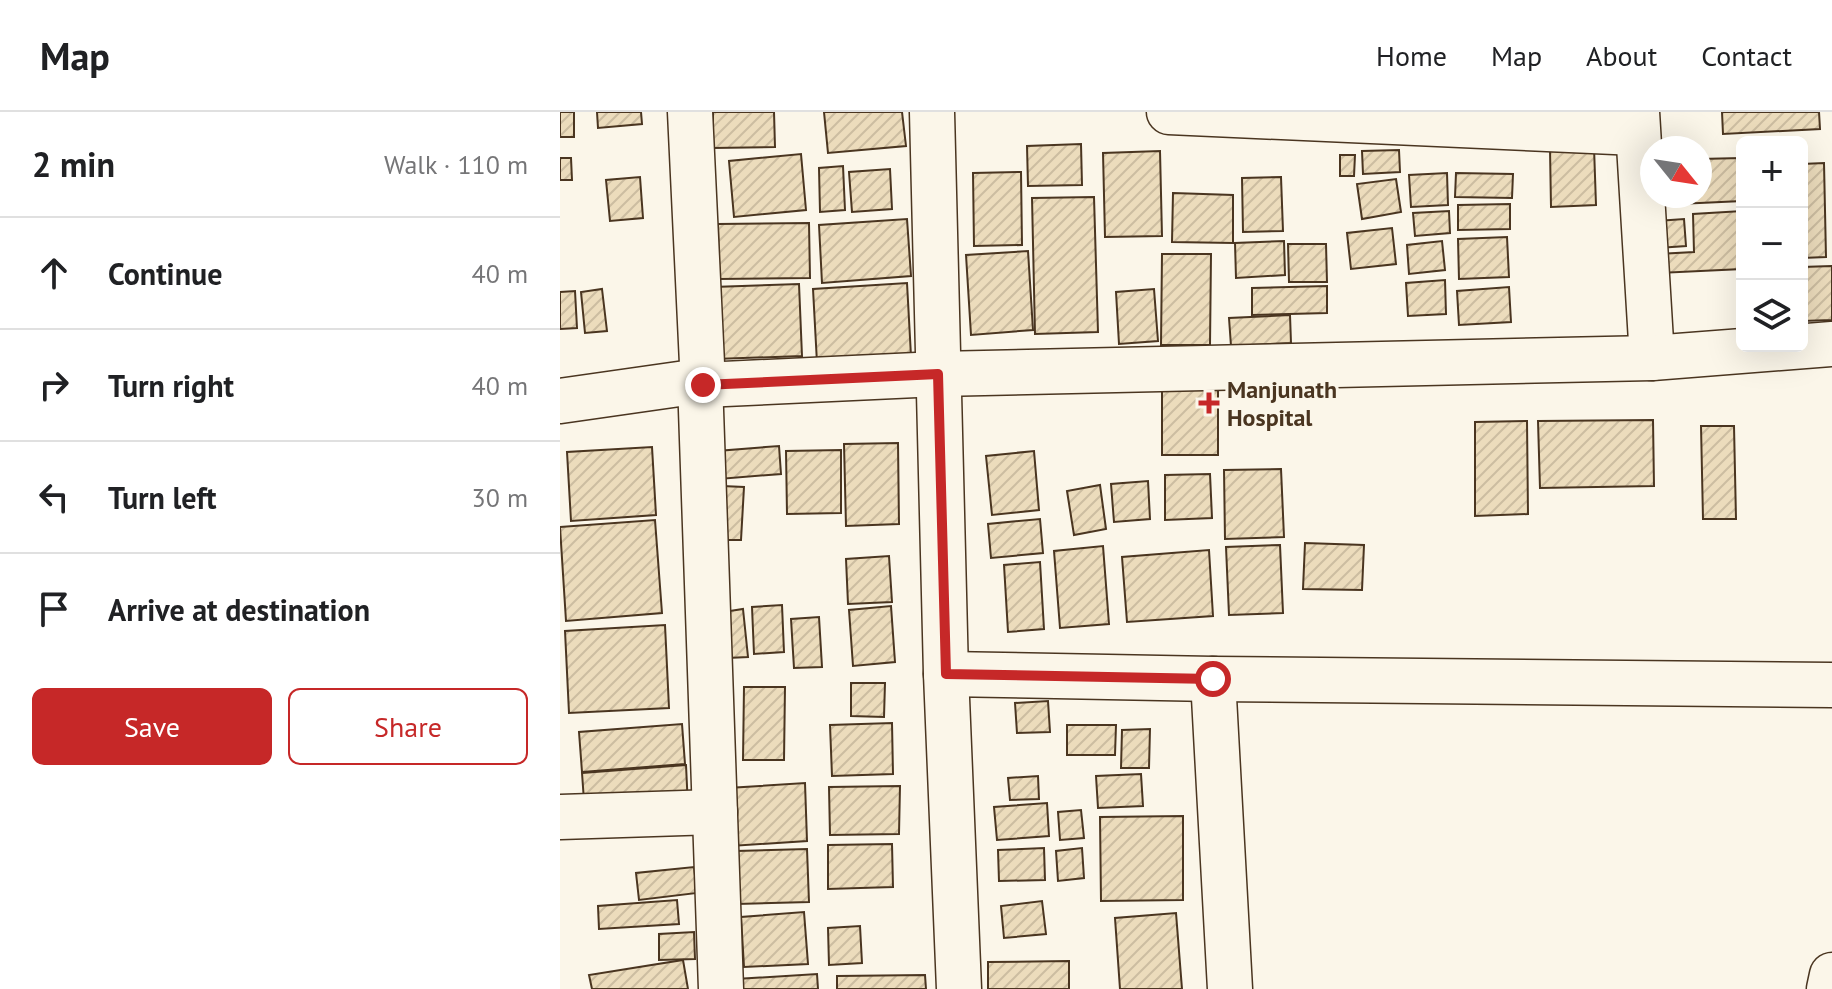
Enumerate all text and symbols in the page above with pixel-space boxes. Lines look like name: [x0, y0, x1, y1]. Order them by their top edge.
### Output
text: Map: [40, 31, 110, 80]
text: Home: [1376, 37, 1447, 74]
text: Map: [1491, 37, 1542, 74]
text: About: [1586, 37, 1657, 74]
text: Contact: [1701, 37, 1792, 74]
north arrow: [1640, 136, 1712, 208]
map controls: [1736, 136, 1808, 352]
button: +: [1736, 136, 1808, 208]
text: 2 min: [32, 142, 115, 186]
text: Walk · 110 m: [384, 148, 528, 181]
button: −: [1736, 208, 1808, 280]
icon: ahead: [32, 251, 76, 295]
text: Continue: [108, 254, 222, 293]
text: 40 m: [472, 257, 528, 290]
button: layers: [1736, 280, 1808, 352]
icon: right: [32, 363, 76, 407]
text: Turn right: [108, 366, 234, 405]
route end: [685, 367, 721, 403]
text: 40 m: [472, 369, 528, 402]
place label: Manjunath Hospital: [1227, 374, 1337, 433]
marker: Manjunath Hospital: [1198, 392, 1220, 414]
icon: left: [32, 475, 76, 519]
text: Turn left: [108, 478, 216, 517]
text: 30 m: [472, 481, 528, 514]
icon: arrive: [32, 587, 76, 631]
text: Arrive at destination: [108, 590, 370, 629]
route start: [1195, 661, 1231, 697]
button: Save: [32, 688, 272, 765]
button: Share: [288, 688, 528, 765]

